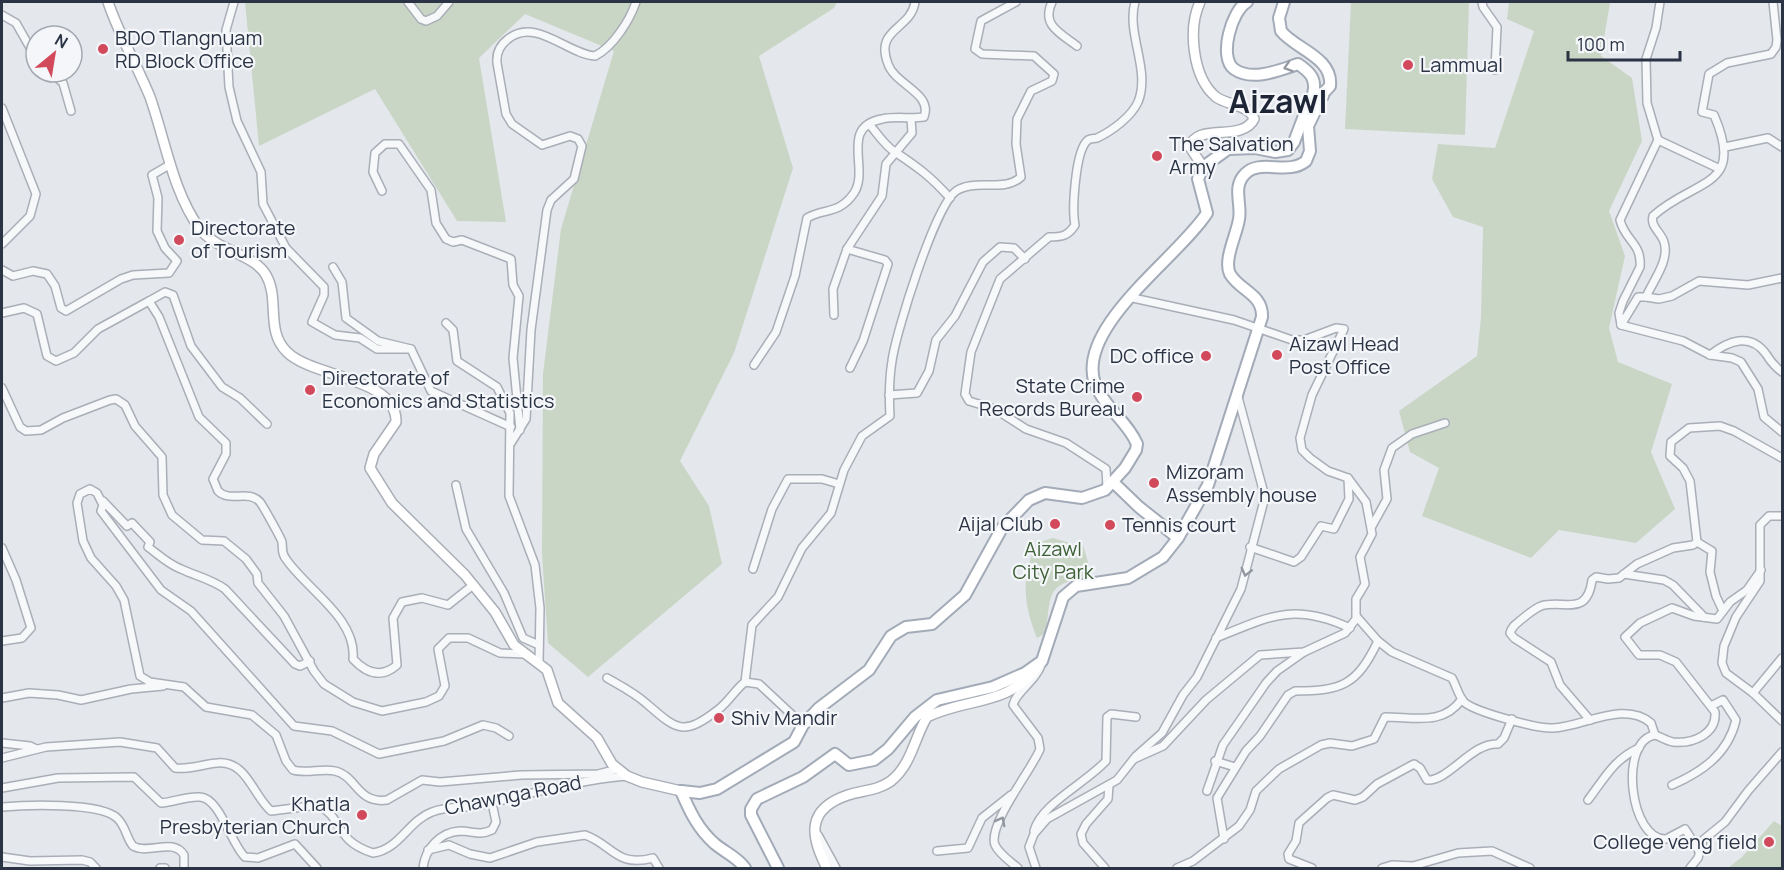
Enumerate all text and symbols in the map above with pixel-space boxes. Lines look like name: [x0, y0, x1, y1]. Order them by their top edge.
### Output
north arrow: [24, 24, 84, 84]
place label: BDO Tlangnuam RD Block Office: [115, 24, 262, 74]
scale bar: [1568, 24, 1680, 62]
text: N: [51, 29, 72, 53]
text: 100 m: [1577, 32, 1625, 56]
marker: BDO Tlangnuam RD Block Office: [96, 42, 110, 56]
place label: Lammual: [1420, 51, 1503, 78]
marker: Lammual: [1401, 58, 1415, 72]
one-way arrow: [1283, 60, 1294, 72]
district label: Aizawl: [1229, 79, 1328, 123]
place label: The Salvation Army: [1169, 130, 1294, 180]
marker: The Salvation Army: [1150, 149, 1164, 163]
place label: Directorate of Tourism: [191, 214, 296, 264]
marker: Directorate of Tourism: [172, 233, 186, 247]
place label: Aizawl Head Post Office: [1289, 330, 1399, 380]
place label: DC office: [1110, 342, 1194, 369]
marker: Aizawl Head Post Office: [1270, 348, 1284, 362]
marker: DC office: [1199, 349, 1213, 363]
place label: Directorate of Economics and Statistics: [322, 364, 555, 414]
place label: State Crime Records Bureau: [979, 372, 1125, 422]
marker: Directorate of Economics and Statistics: [303, 383, 317, 397]
marker: State Crime Records Bureau: [1130, 390, 1144, 404]
place label: Mizoram Assembly house: [1166, 458, 1317, 508]
marker: Mizoram Assembly house: [1147, 476, 1161, 490]
place label: Aijal Club: [958, 510, 1043, 537]
place label: Tennis court: [1122, 511, 1236, 538]
marker: Aijal Club: [1048, 517, 1062, 531]
marker: Tennis court: [1103, 518, 1117, 532]
park label: Aizawl City Park: [1012, 535, 1095, 585]
one-way arrow: [1241, 567, 1254, 577]
place label: Shiv Mandir: [731, 704, 838, 731]
marker: Shiv Mandir: [712, 711, 726, 725]
street label: Chawnga Road: [442, 768, 583, 821]
place label: Khatla Presbyterian Church: [160, 790, 350, 840]
marker: Khatla Presbyterian Church: [355, 808, 369, 822]
one-way arrow: [994, 817, 1005, 827]
place label: College veng field: [1593, 828, 1757, 855]
marker: College veng field: [1762, 835, 1776, 849]

